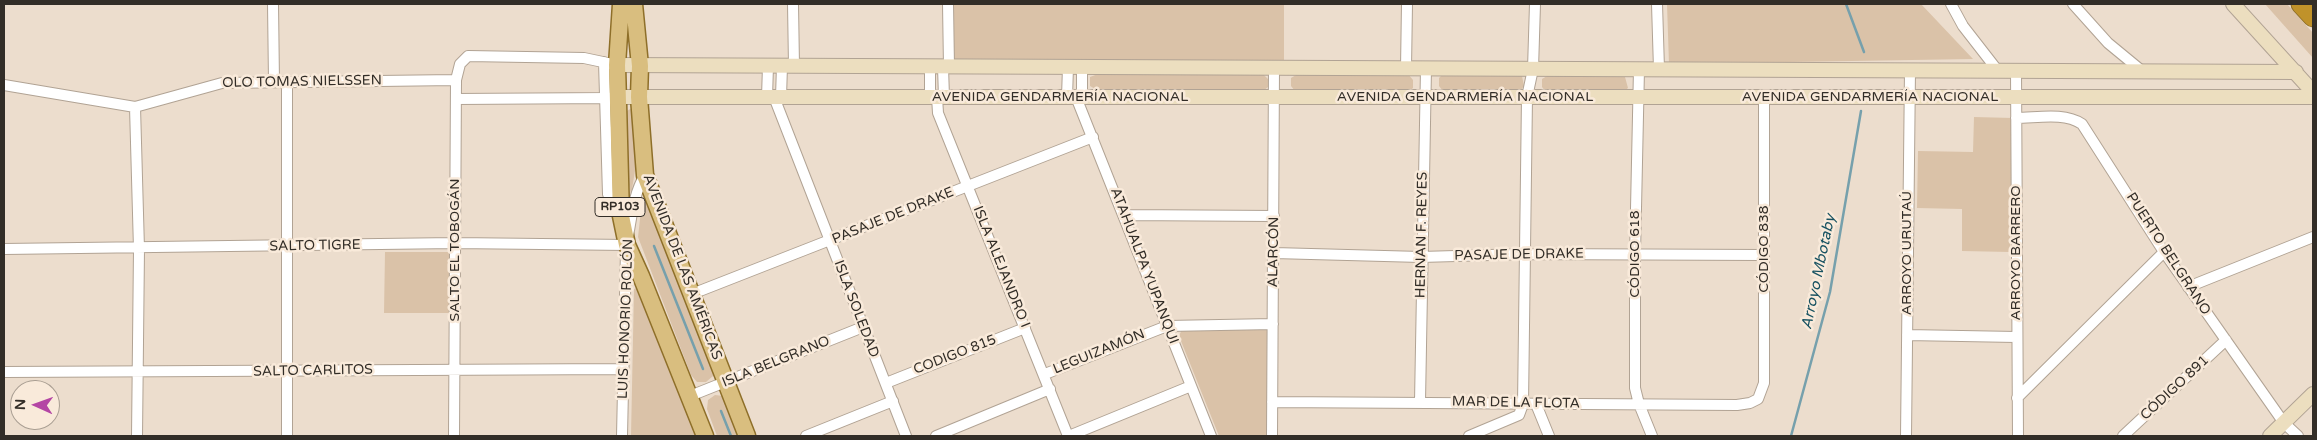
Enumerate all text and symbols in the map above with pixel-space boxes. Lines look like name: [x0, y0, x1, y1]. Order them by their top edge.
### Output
street label: OLO TOMAS NIELSSEN: [222, 72, 382, 92]
street label: AVENIDA GENDARMERÍA NACIONAL: [932, 89, 1188, 105]
street label: AVENIDA GENDARMERÍA NACIONAL: [1337, 89, 1593, 105]
street label: AVENIDA GENDARMERÍA NACIONAL: [1742, 89, 1998, 105]
street label: AVENIDA DE LAS AMÉRICAS: [639, 172, 725, 362]
street label: HERNAN F. REYES: [1412, 172, 1432, 298]
street label: SALTO EL TOBOGÁN: [447, 179, 463, 321]
street label: PASAJE DE DRAKE: [830, 184, 956, 248]
street label: ARROYO BARRERO: [2008, 185, 2024, 321]
street label: ATAHUALPA YUPANQUI: [1106, 186, 1182, 346]
street label: PUERTO BELGRANO: [2122, 190, 2214, 318]
street label: ARROYO URUTAÚ: [1899, 191, 1915, 315]
road number: RP103: [595, 198, 645, 216]
street label: ISLA ALEJANDRO I: [969, 204, 1033, 330]
street label: CÓDIGO 838: [1756, 205, 1772, 293]
street label: CÓDIGO 618: [1627, 210, 1643, 298]
water label: Arroyo Mbotaby: [1798, 213, 1840, 331]
street label: ALARCÓN: [1265, 217, 1283, 287]
street label: SALTO TIGRE: [269, 237, 361, 255]
street label: LUIS HONORIO ROLÓN: [615, 239, 637, 399]
street label: PASAJE DE DRAKE: [1454, 245, 1584, 265]
street label: ISLA SOLEDAD: [830, 258, 882, 360]
street label: LEGUIZAMÓN: [1051, 326, 1147, 378]
street label: CODIGO 815: [911, 332, 999, 378]
street label: ISLA BELGRANO: [720, 333, 832, 391]
street label: CÓDIGO 891: [2137, 352, 2213, 424]
street label: SALTO CARLITOS: [253, 362, 373, 380]
north arrow: [10, 380, 60, 430]
street label: MAR DE LA FLOTA: [1452, 393, 1580, 413]
text: N: [12, 399, 29, 410]

